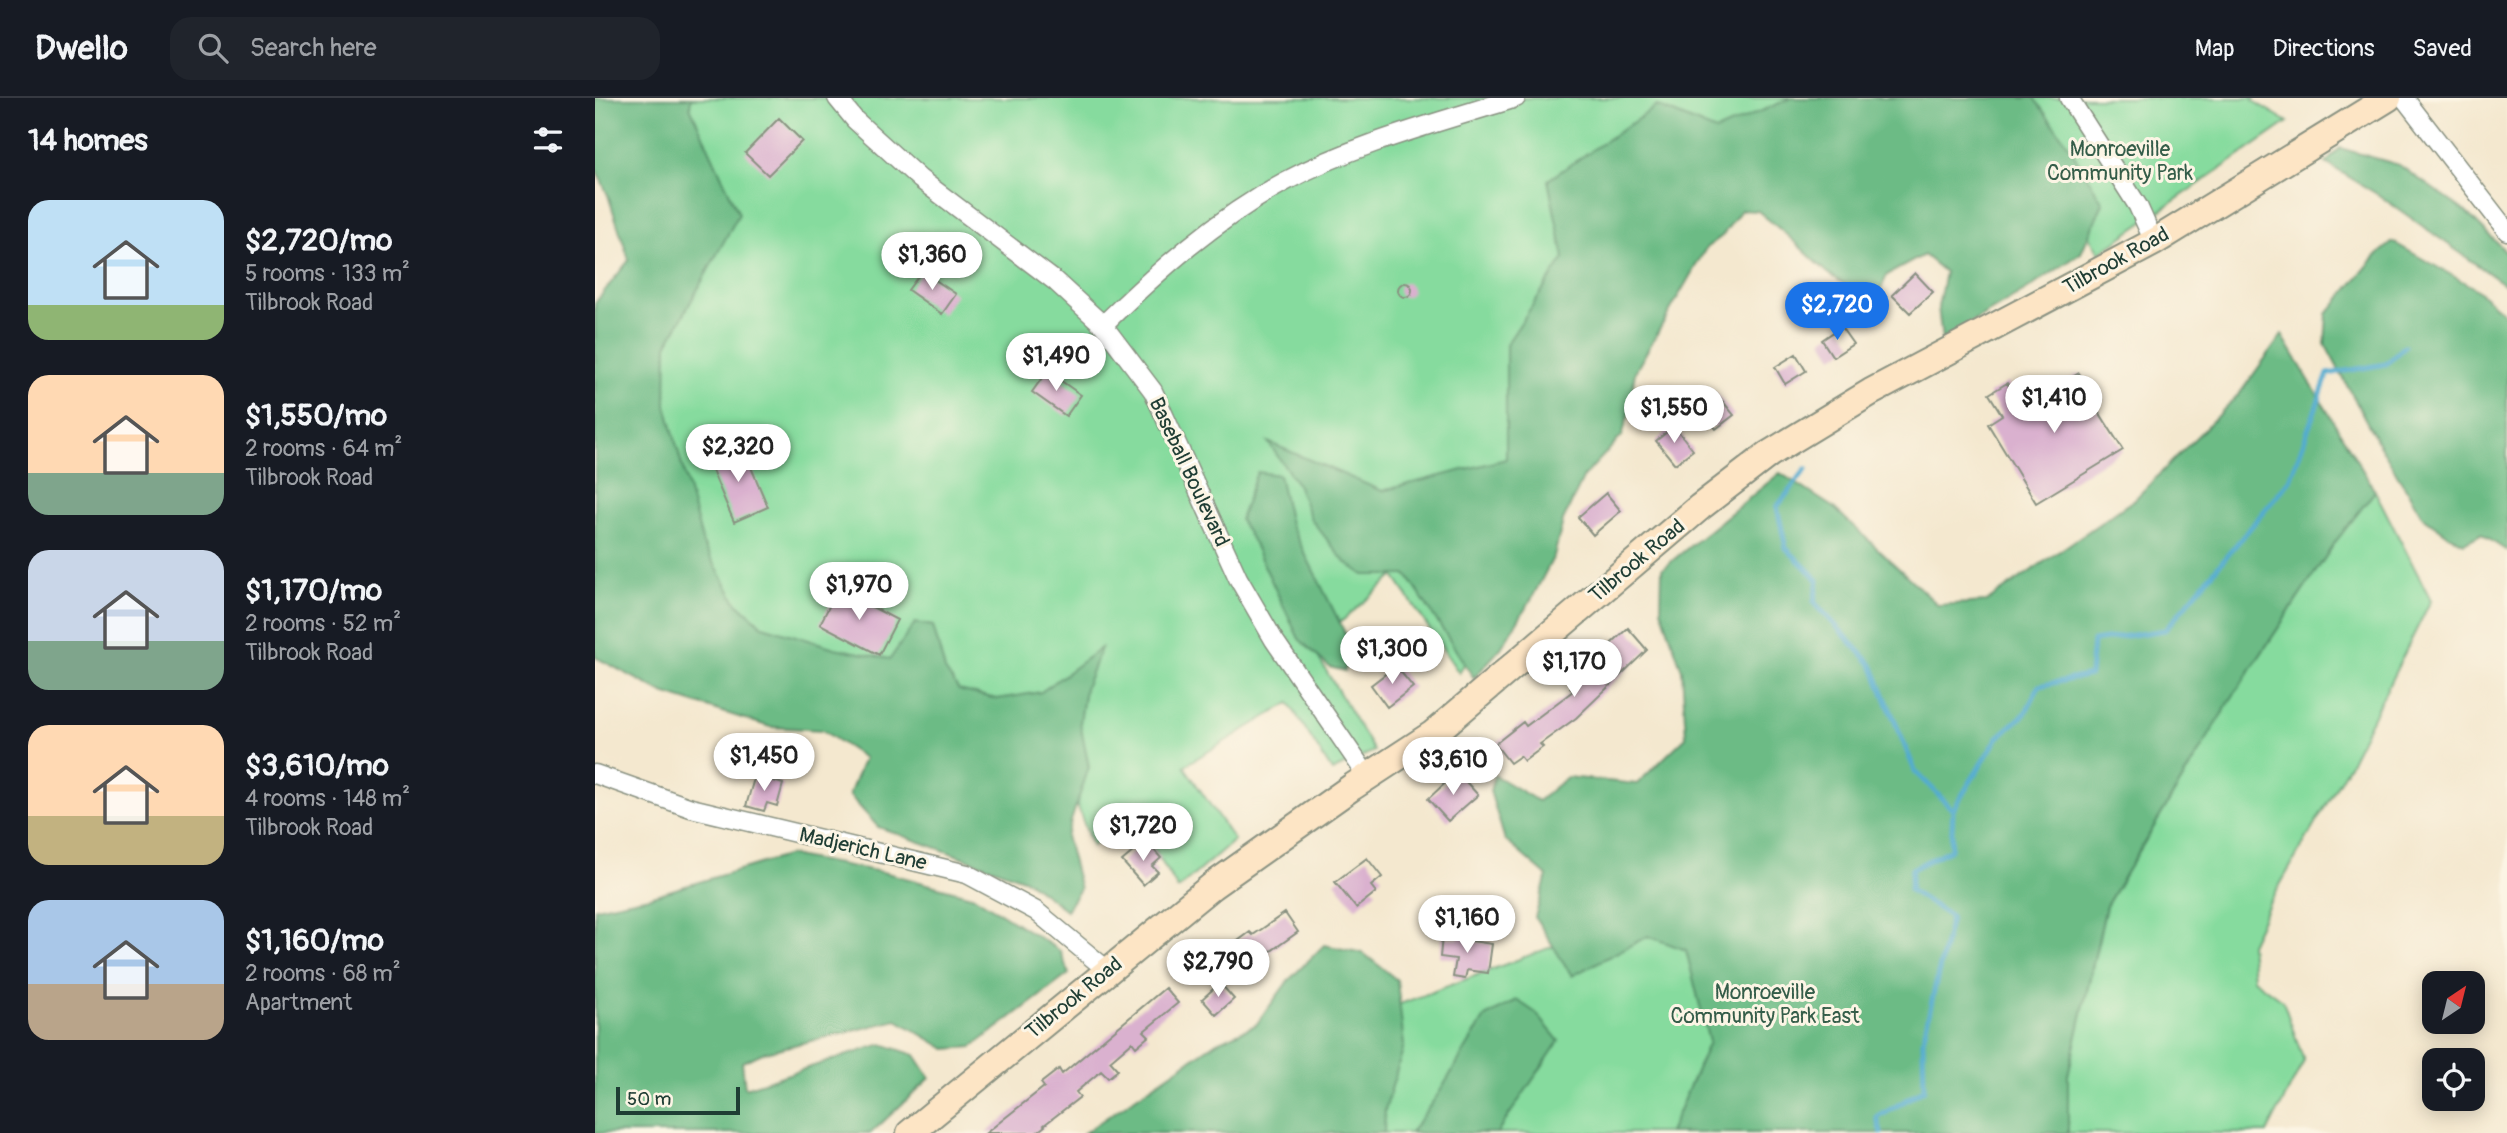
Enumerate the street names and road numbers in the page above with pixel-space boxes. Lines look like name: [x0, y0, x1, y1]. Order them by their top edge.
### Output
street label: Tilbrook Road: [2058, 221, 2174, 301]
street label: Baseball Boulevard: [1143, 393, 1235, 551]
street label: Tilbrook Road: [1583, 513, 1691, 609]
street label: Madjerich Lane: [797, 821, 930, 877]
street label: Tilbrook Road: [1020, 951, 1128, 1045]

